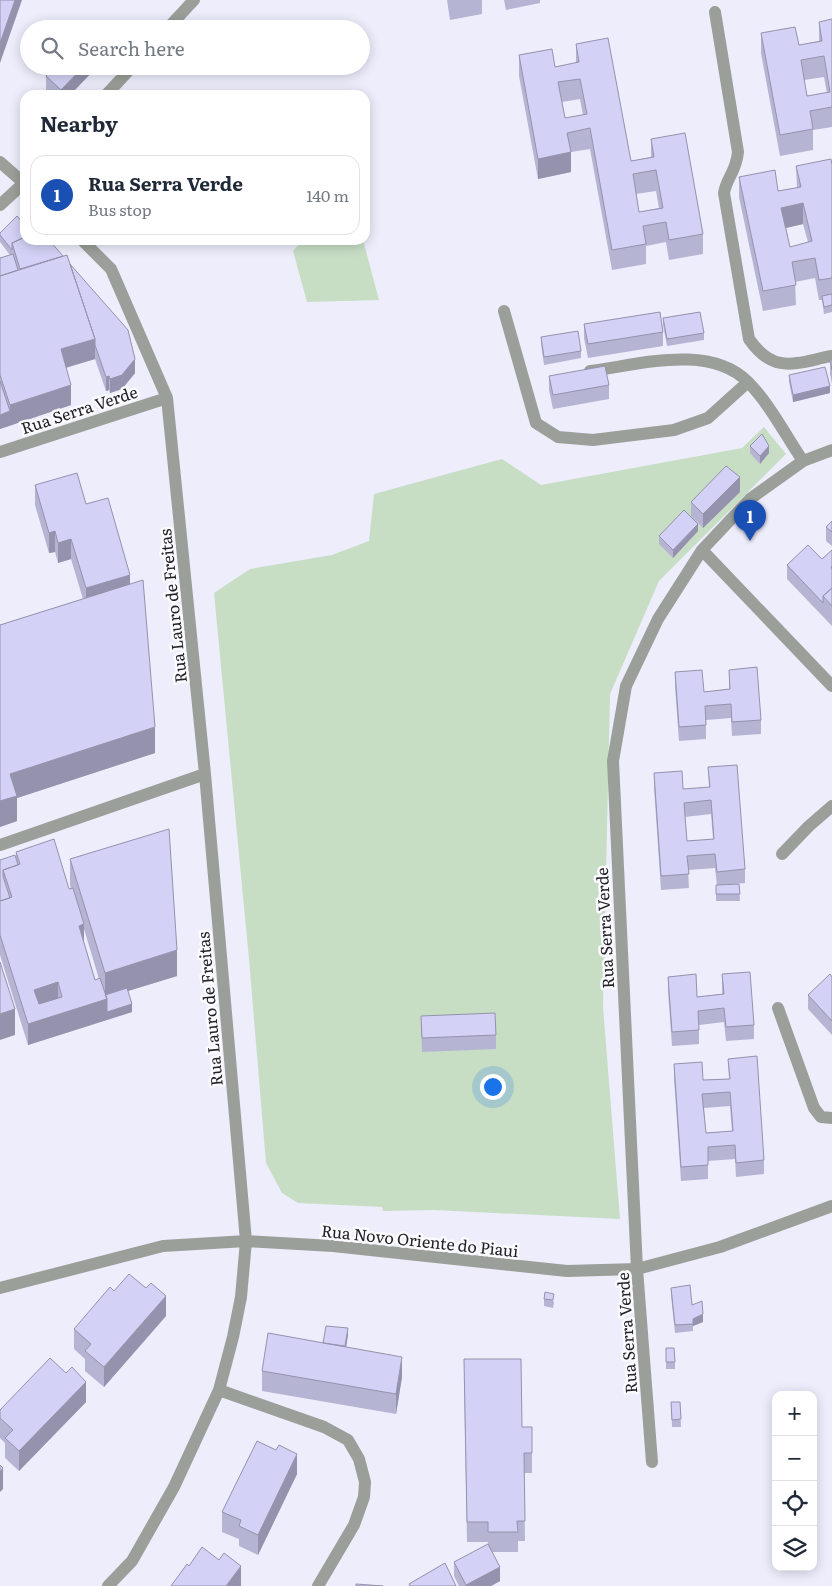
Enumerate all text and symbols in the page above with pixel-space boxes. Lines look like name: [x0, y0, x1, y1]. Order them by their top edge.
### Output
search box: [20, 20, 370, 75]
icon: search: [38, 34, 66, 62]
text: Search here: [78, 34, 185, 62]
text: Nearby: [40, 107, 118, 138]
text: Rua Serra Verde: [88, 169, 243, 197]
text: 1: [54, 183, 60, 207]
text: 140 m: [306, 183, 349, 207]
text: Bus stop: [88, 197, 152, 221]
street label: Rua Serra Verde: [18, 379, 140, 439]
pin: 1: [734, 500, 766, 541]
street label: Rua Lauro de Freitas: [152, 528, 192, 684]
street label: Rua Serra Verde: [589, 867, 619, 989]
street label: Rua Lauro de Freitas: [190, 931, 228, 1087]
your location: [480, 1074, 506, 1100]
street label: Rua Novo Oriente do Piaui: [320, 1218, 520, 1262]
street label: Rua Serra Verde: [610, 1272, 642, 1394]
map controls: [772, 1391, 817, 1571]
button: +: [772, 1391, 817, 1436]
button: −: [772, 1436, 817, 1481]
button: locate: [772, 1481, 817, 1526]
button: layers: [772, 1526, 817, 1571]

